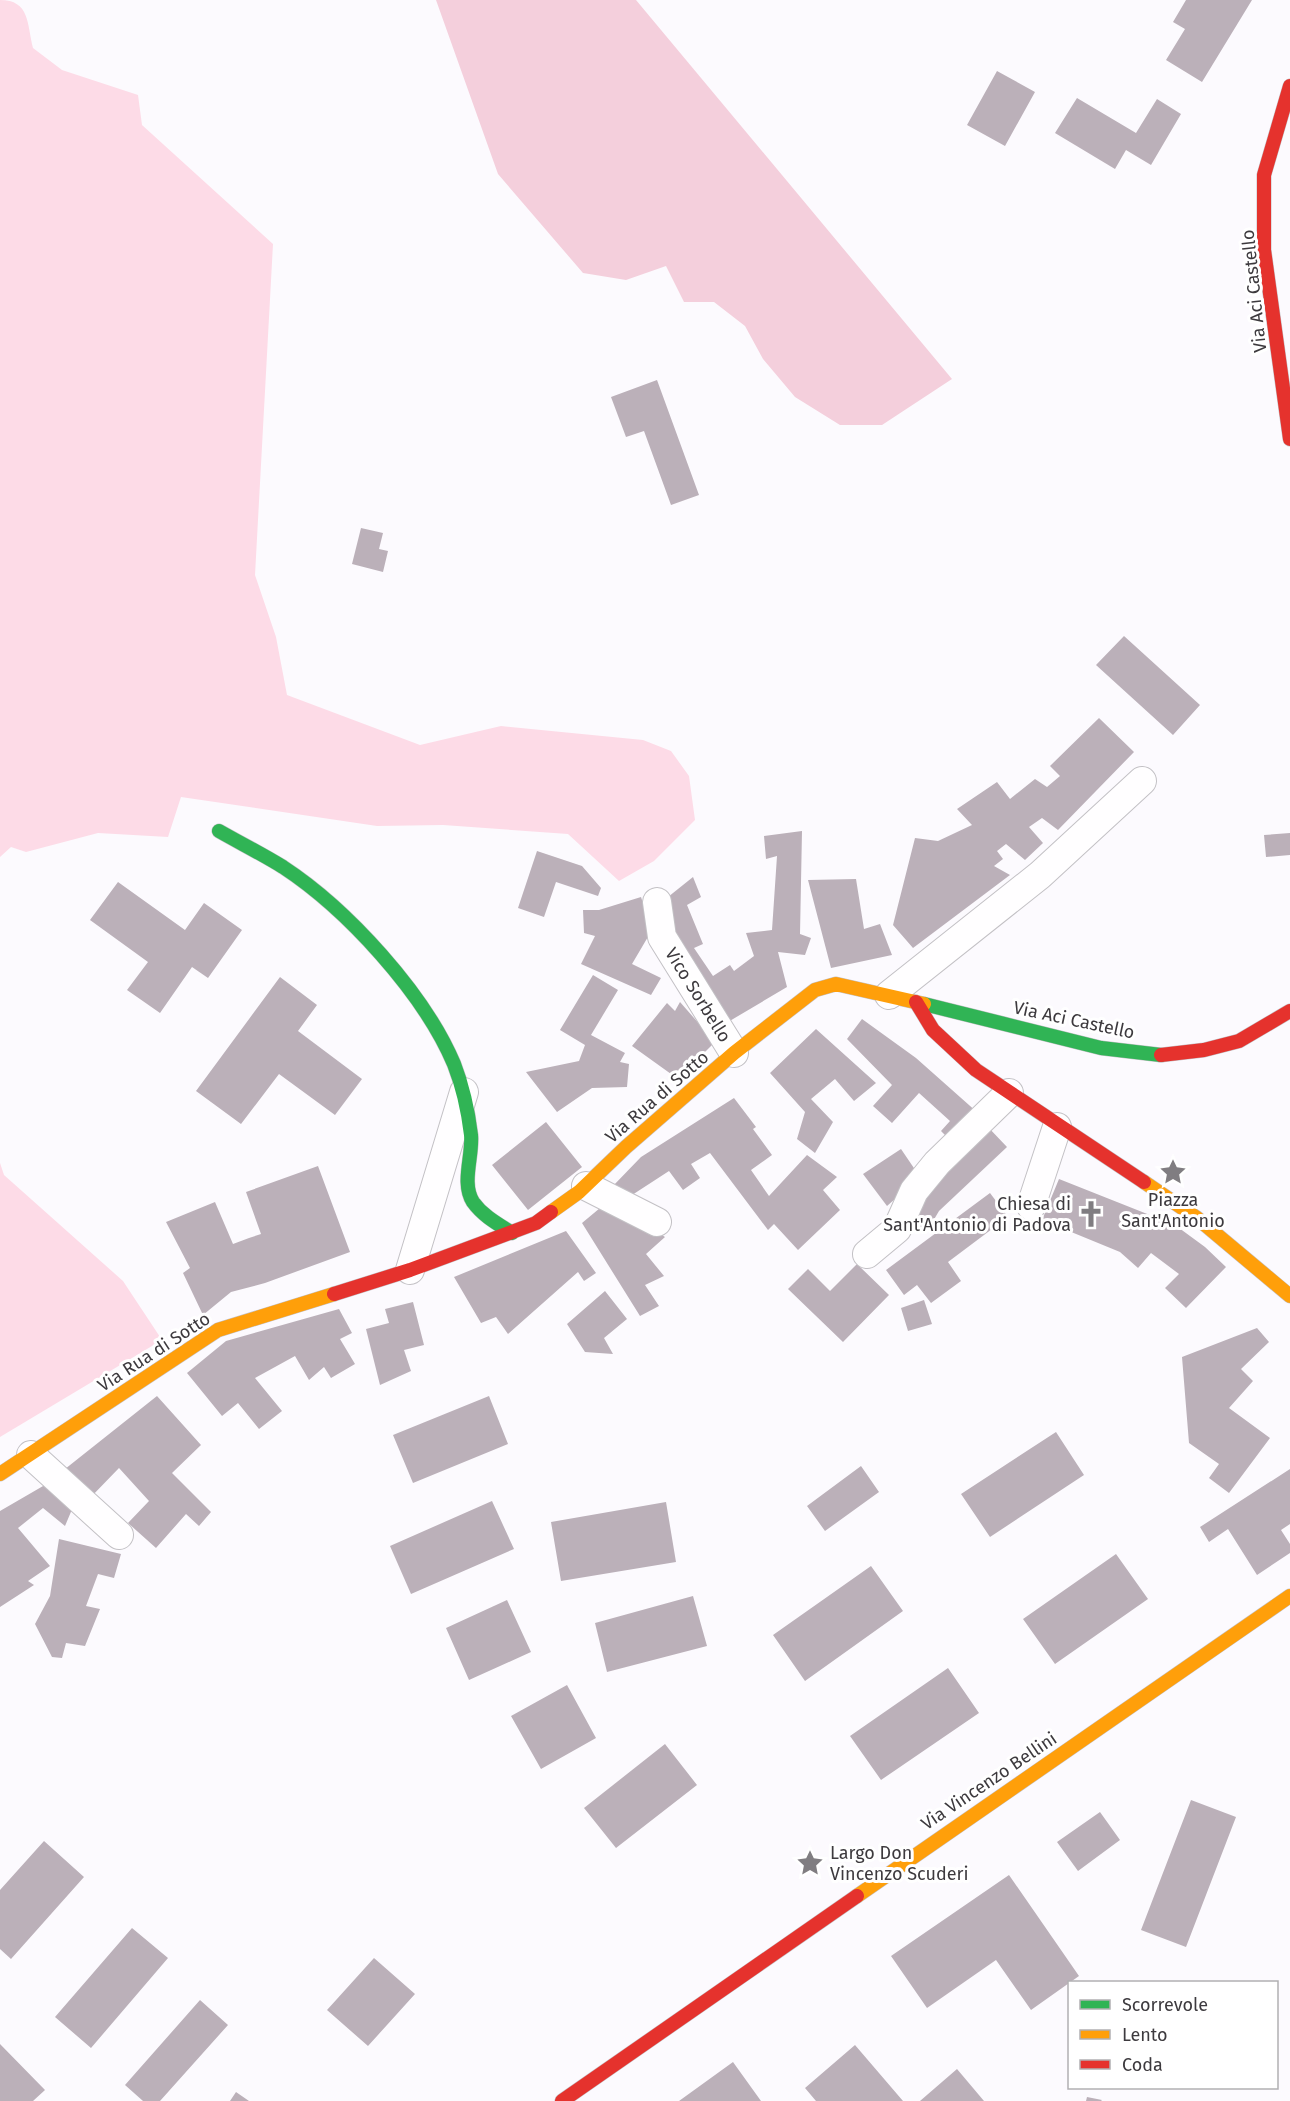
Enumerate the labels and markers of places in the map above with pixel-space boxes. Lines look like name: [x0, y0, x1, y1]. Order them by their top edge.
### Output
place icon: Piazza Sant'Antonio: [1158, 1157, 1188, 1187]
place label: Piazza Sant'Antonio: [1121, 1189, 1225, 1232]
place label: Chiesa di Sant'Antonio di Padova: [883, 1193, 1071, 1236]
church icon: Chiesa di Sant'Antonio di Padova: [1076, 1199, 1106, 1229]
place label: Largo Don Vincenzo Scuderi: [830, 1842, 969, 1885]
place icon: Largo Don Vincenzo Scuderi: [795, 1848, 825, 1878]

